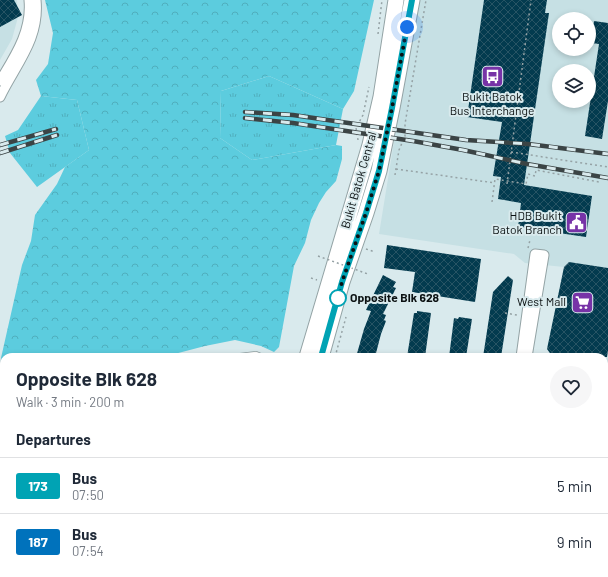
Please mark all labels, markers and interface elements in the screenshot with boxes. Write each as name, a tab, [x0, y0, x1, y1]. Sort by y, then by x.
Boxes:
map controls	[552, 12, 596, 108]
button: locate	[552, 12, 596, 56]
your location	[397, 17, 417, 37]
bus stop icon: Bukit Batok Bus Interchange	[479, 63, 505, 89]
button: layers	[552, 64, 596, 108]
place label: Bukit Batok Bus Interchange	[450, 89, 534, 117]
street label: Bukit Batok Central	[338, 130, 379, 230]
place label: HDB Bukit Batok Branch	[492, 208, 562, 236]
public building icon: HDB Bukit Batok Branch	[564, 210, 590, 236]
marker: Opposite Blk 628	[329, 289, 347, 307]
supermarket icon: West Mall	[569, 289, 595, 315]
place label: Opposite Blk 628	[350, 290, 440, 304]
place label: West Mall	[517, 294, 566, 308]
button: heart	[550, 366, 592, 408]
text: Opposite Blk 628	[16, 367, 157, 390]
text: Walk · 3 min · 200 m	[16, 394, 124, 410]
text: Departures	[16, 430, 91, 448]
text: Bus	[72, 469, 97, 487]
text: 173	[28, 477, 48, 494]
text: 5 min	[557, 477, 592, 495]
text: 07:50	[72, 487, 104, 503]
text: Bus	[72, 525, 97, 543]
text: 187	[28, 533, 48, 550]
text: 9 min	[557, 533, 592, 551]
text: 07:54	[72, 543, 104, 559]

